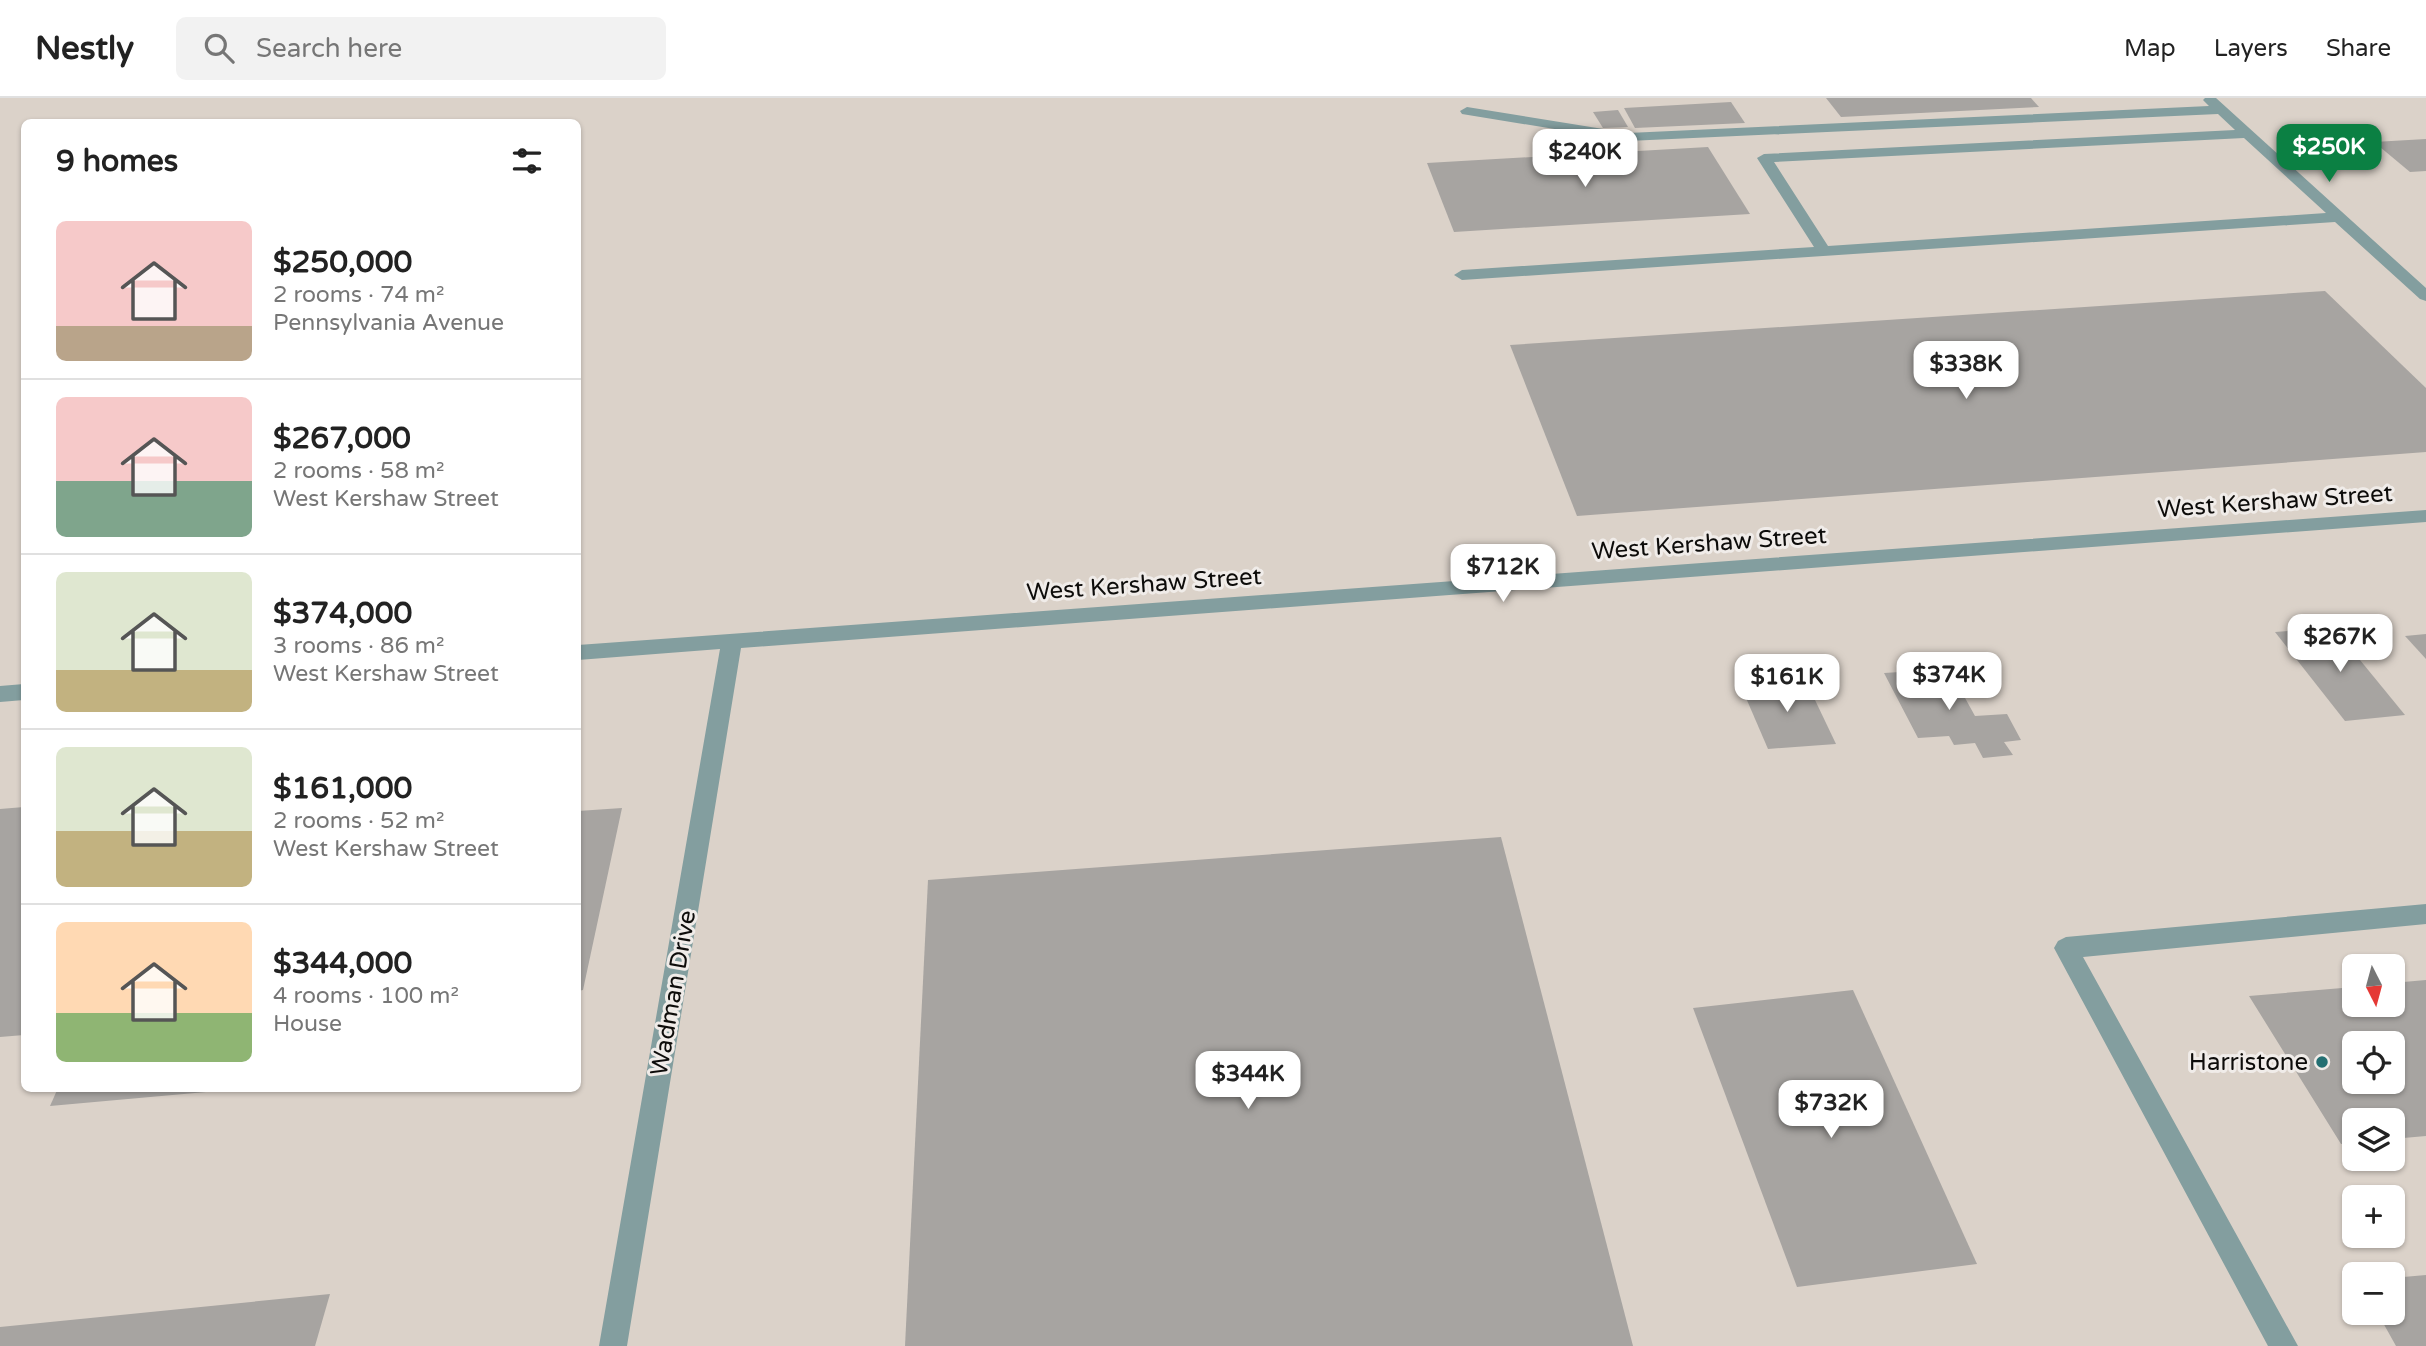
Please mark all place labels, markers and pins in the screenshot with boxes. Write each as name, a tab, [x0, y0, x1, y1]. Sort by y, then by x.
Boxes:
pin: $250K	[2280, 125, 2378, 184]
pin: $240K	[1536, 130, 1634, 189]
pin: $338K	[1917, 342, 2015, 401]
pin: $712K	[1454, 545, 1552, 604]
pin: $267K	[2291, 614, 2389, 674]
pin: $374K	[1900, 652, 1998, 712]
pin: $161K	[1738, 654, 1836, 714]
place label: Harristone	[2189, 1048, 2308, 1077]
pin: $344K	[1199, 1052, 1297, 1111]
marker: Harristone	[2314, 1054, 2330, 1070]
pin: $732K	[1782, 1080, 1880, 1140]

